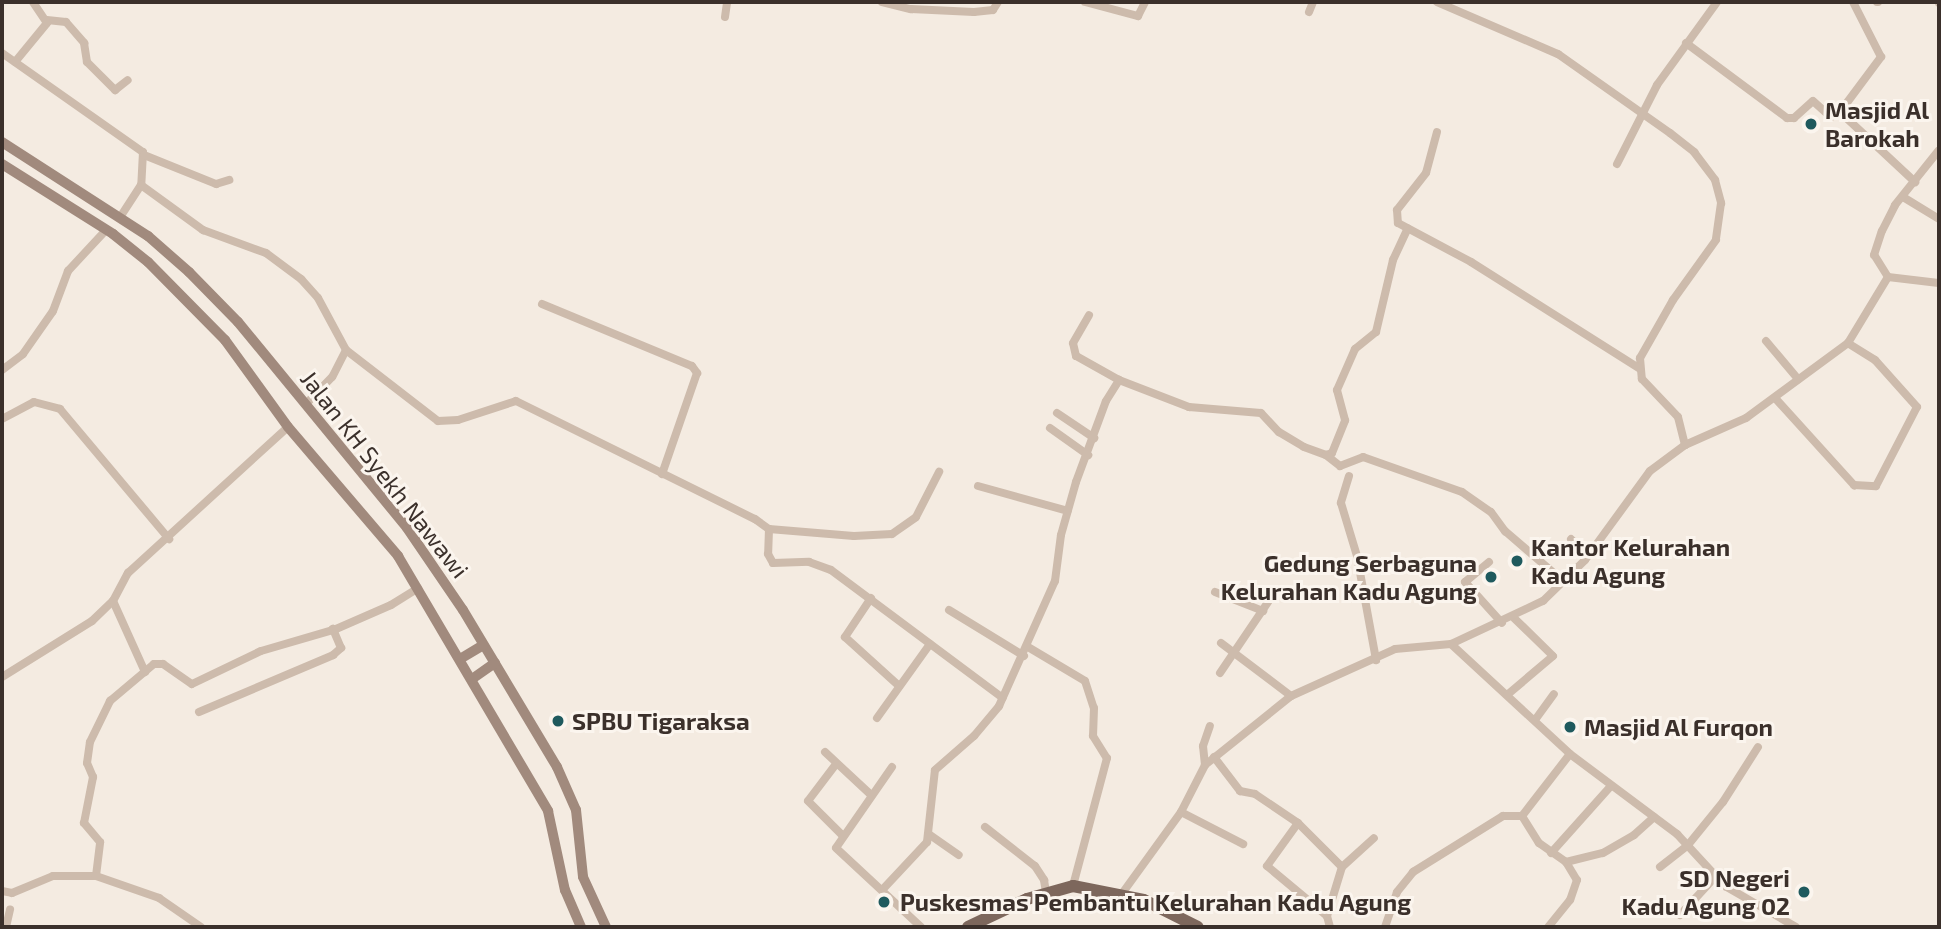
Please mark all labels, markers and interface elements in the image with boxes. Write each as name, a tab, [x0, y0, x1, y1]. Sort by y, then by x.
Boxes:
place label: Masjid Al Barokah	[1825, 96, 1930, 152]
marker: Masjid Al Barokah	[1803, 116, 1819, 132]
street label: Jalan KH Syekh Nawawi	[295, 364, 475, 584]
place label: Kantor Kelurahan Kadu Agung	[1531, 533, 1731, 589]
place label: Gedung Serbaguna Kelurahan Kadu Agung	[1220, 549, 1477, 605]
marker: Kantor Kelurahan Kadu Agung	[1509, 553, 1525, 569]
marker: Gedung Serbaguna Kelurahan Kadu Agung	[1483, 569, 1499, 585]
place label: SPBU Tigaraksa	[572, 707, 750, 735]
marker: SPBU Tigaraksa	[550, 713, 566, 729]
place label: Masjid Al Furqon	[1584, 713, 1774, 741]
marker: Masjid Al Furqon	[1562, 719, 1578, 735]
place label: SD Negeri Kadu Agung 02	[1621, 864, 1790, 920]
marker: SD Negeri Kadu Agung 02	[1796, 884, 1812, 900]
place label: Puskesmas Pembantu Kelurahan Kadu Agung	[900, 888, 1412, 916]
marker: Puskesmas Pembantu Kelurahan Kadu Agung	[874, 892, 894, 912]

